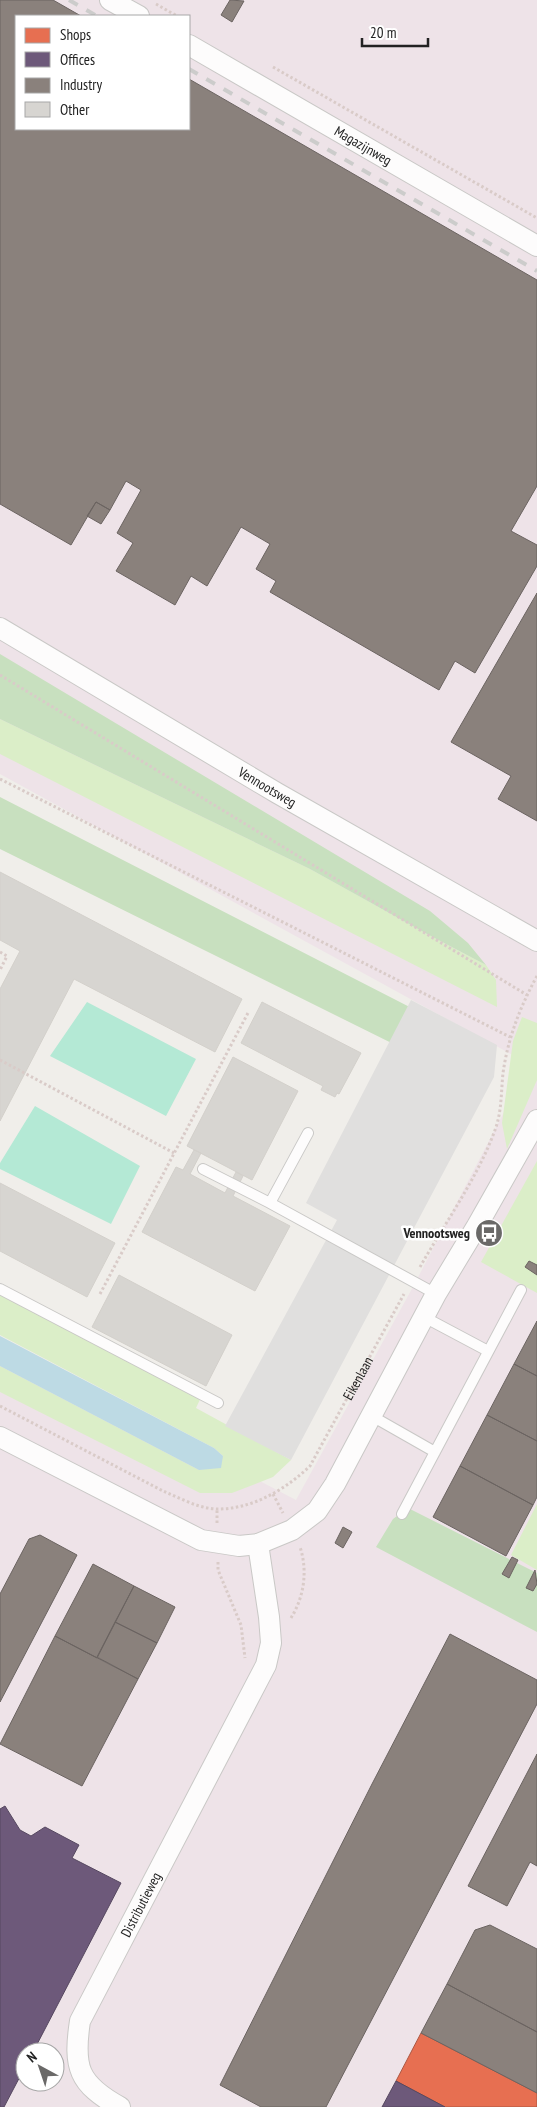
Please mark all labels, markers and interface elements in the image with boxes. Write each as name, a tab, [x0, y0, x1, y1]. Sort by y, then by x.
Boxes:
legend	[15, 15, 190, 130]
scale bar	[362, 15, 428, 47]
text: 20 m	[370, 23, 396, 42]
text: Shops	[60, 25, 91, 44]
text: Offices	[60, 50, 95, 69]
text: Industry	[60, 75, 102, 94]
text: Other	[60, 100, 90, 119]
street label: Magazijnweg	[331, 122, 395, 169]
street label: Vennootsweg	[234, 762, 300, 811]
bus stop icon: Vennootsweg	[474, 1218, 504, 1248]
place label: Vennootsweg	[402, 1224, 470, 1242]
street label: Eikenlaan	[339, 1353, 377, 1403]
street label: Distributieweg	[117, 1869, 165, 1940]
north arrow	[15, 2042, 65, 2092]
text: N	[23, 2048, 40, 2066]

